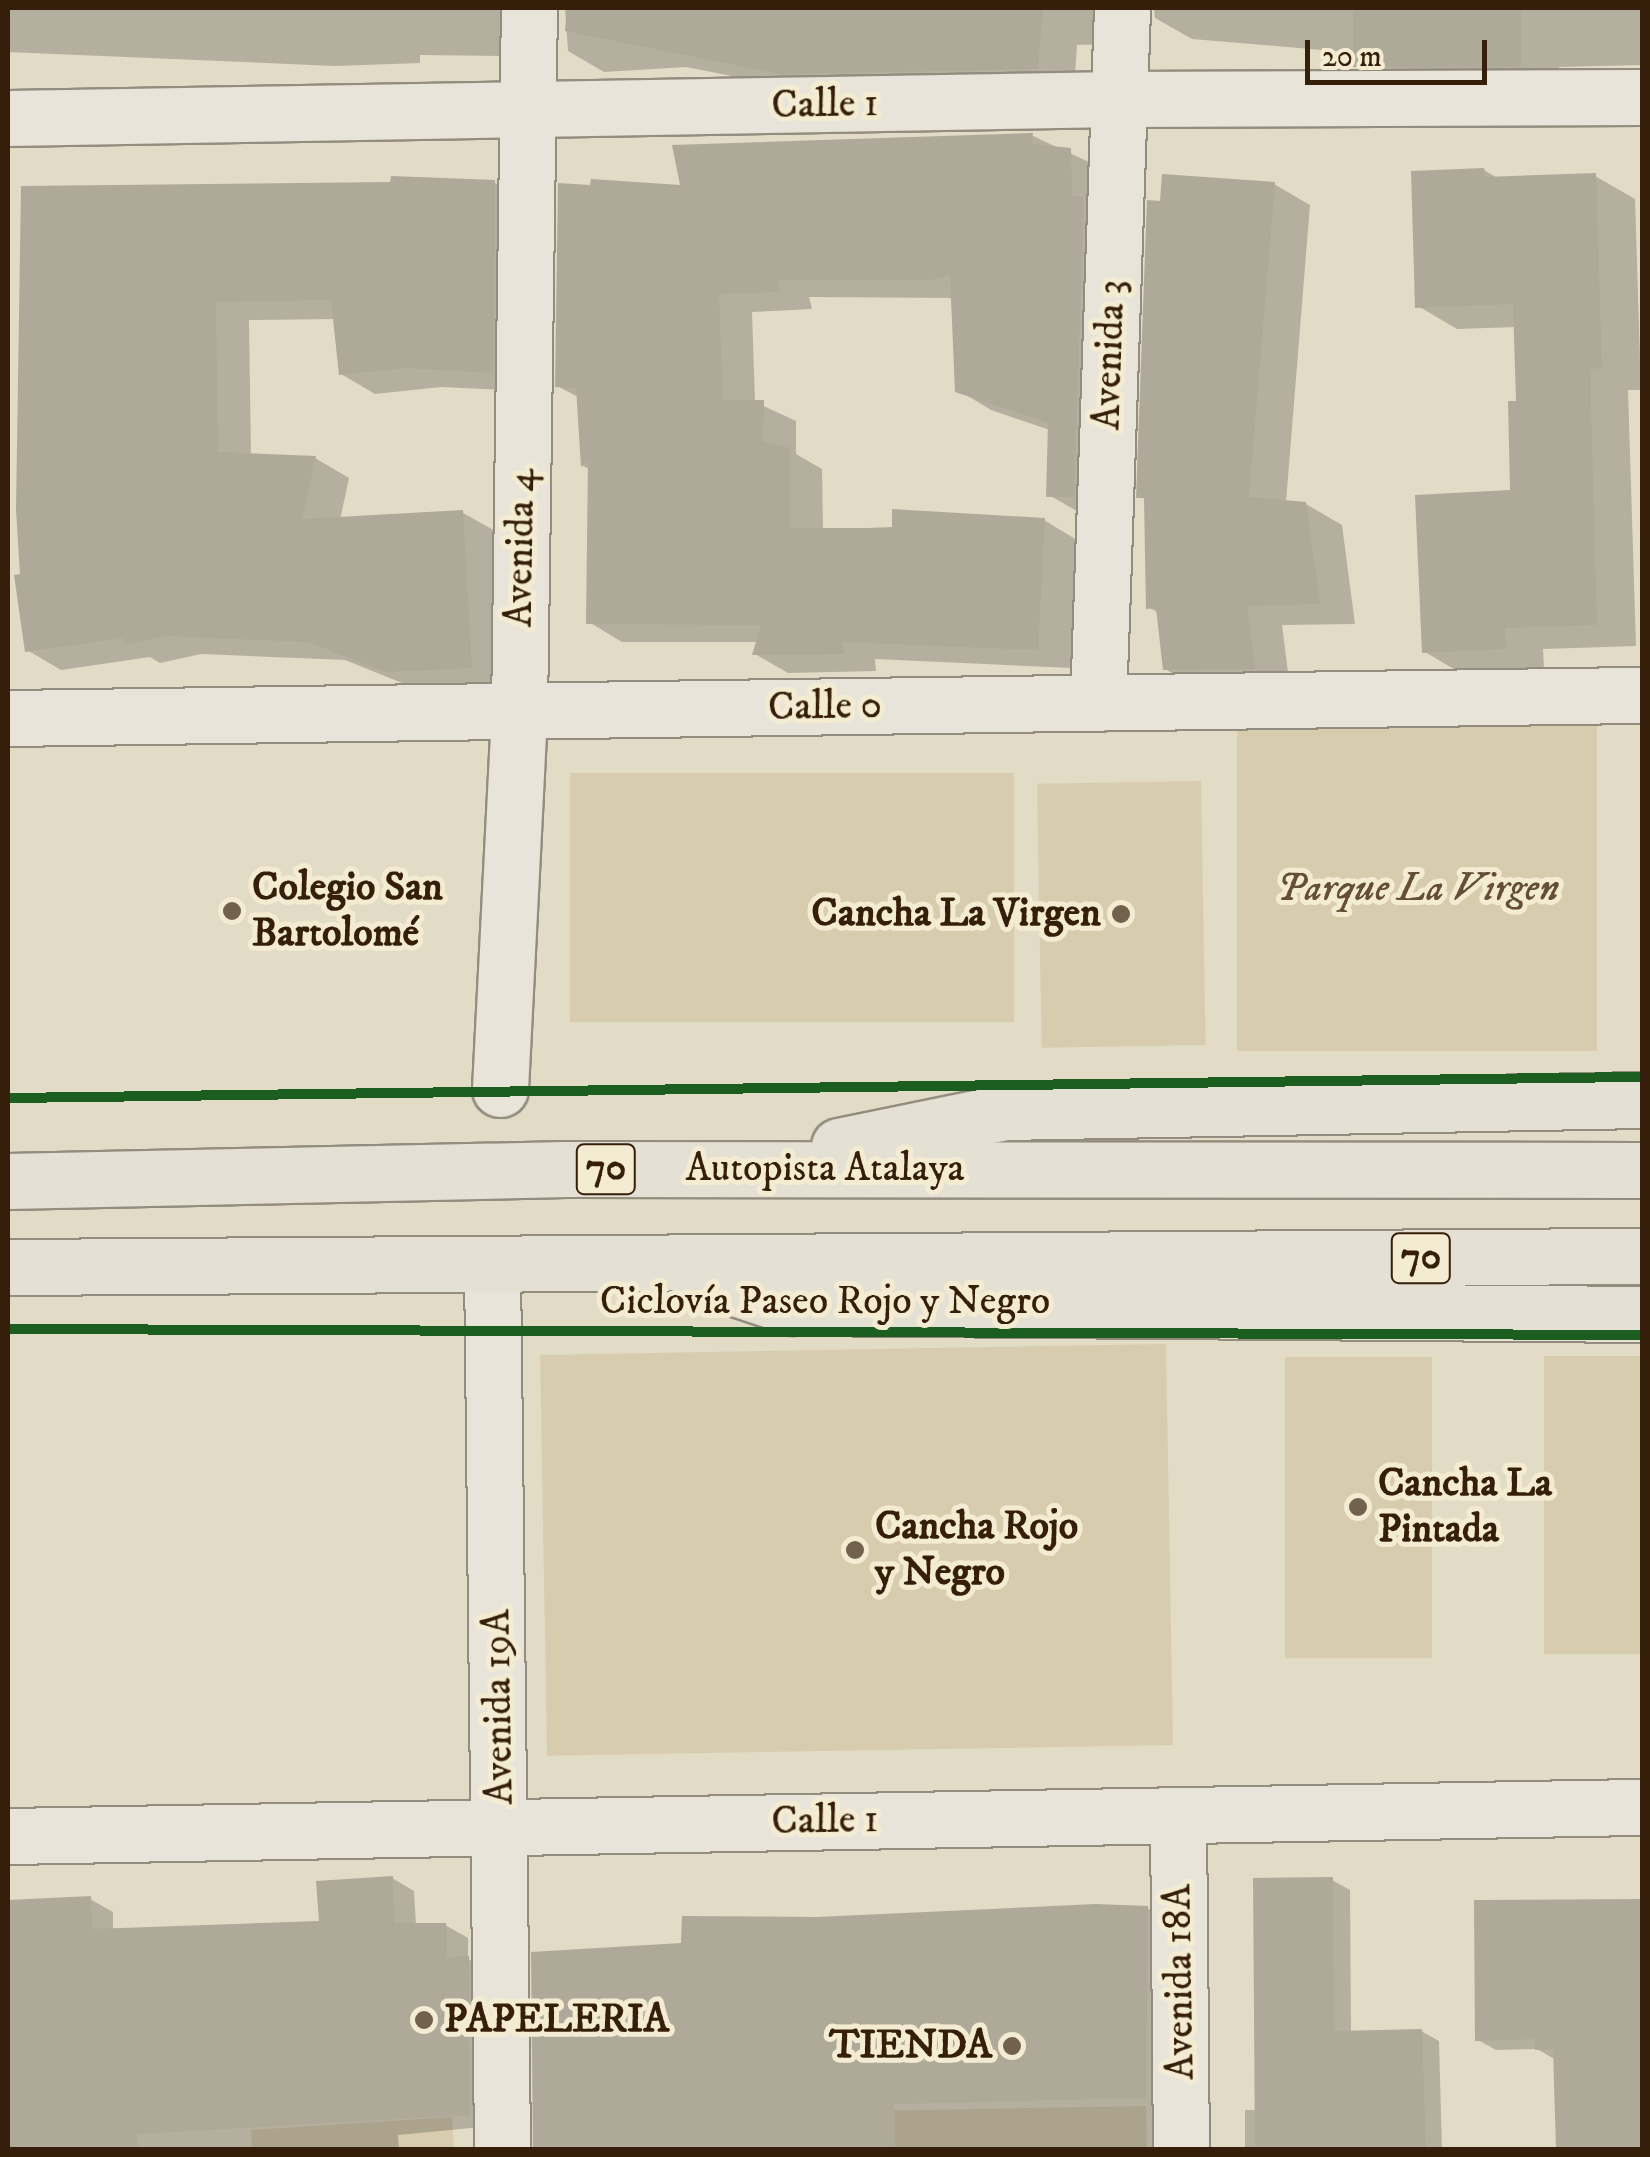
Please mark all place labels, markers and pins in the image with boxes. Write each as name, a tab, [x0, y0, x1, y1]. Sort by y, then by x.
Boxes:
place label: Colegio San Bartolomé	[252, 864, 443, 958]
place label: Cancha La Virgen	[811, 890, 1101, 938]
marker: Colegio San Bartolomé	[221, 900, 243, 922]
marker: Cancha La Virgen	[1110, 903, 1132, 925]
place label: Cancha La Pintada	[1378, 1460, 1552, 1554]
marker: Cancha La Pintada	[1347, 1496, 1369, 1518]
place label: Cancha Rojo y Negro	[875, 1503, 1078, 1597]
marker: Cancha Rojo y Negro	[844, 1539, 866, 1561]
place label: PAPELERIA	[444, 1996, 669, 2044]
marker: PAPELERIA	[413, 2009, 435, 2031]
place label: TIENDA	[829, 2022, 992, 2070]
marker: TIENDA	[1001, 2035, 1023, 2057]

